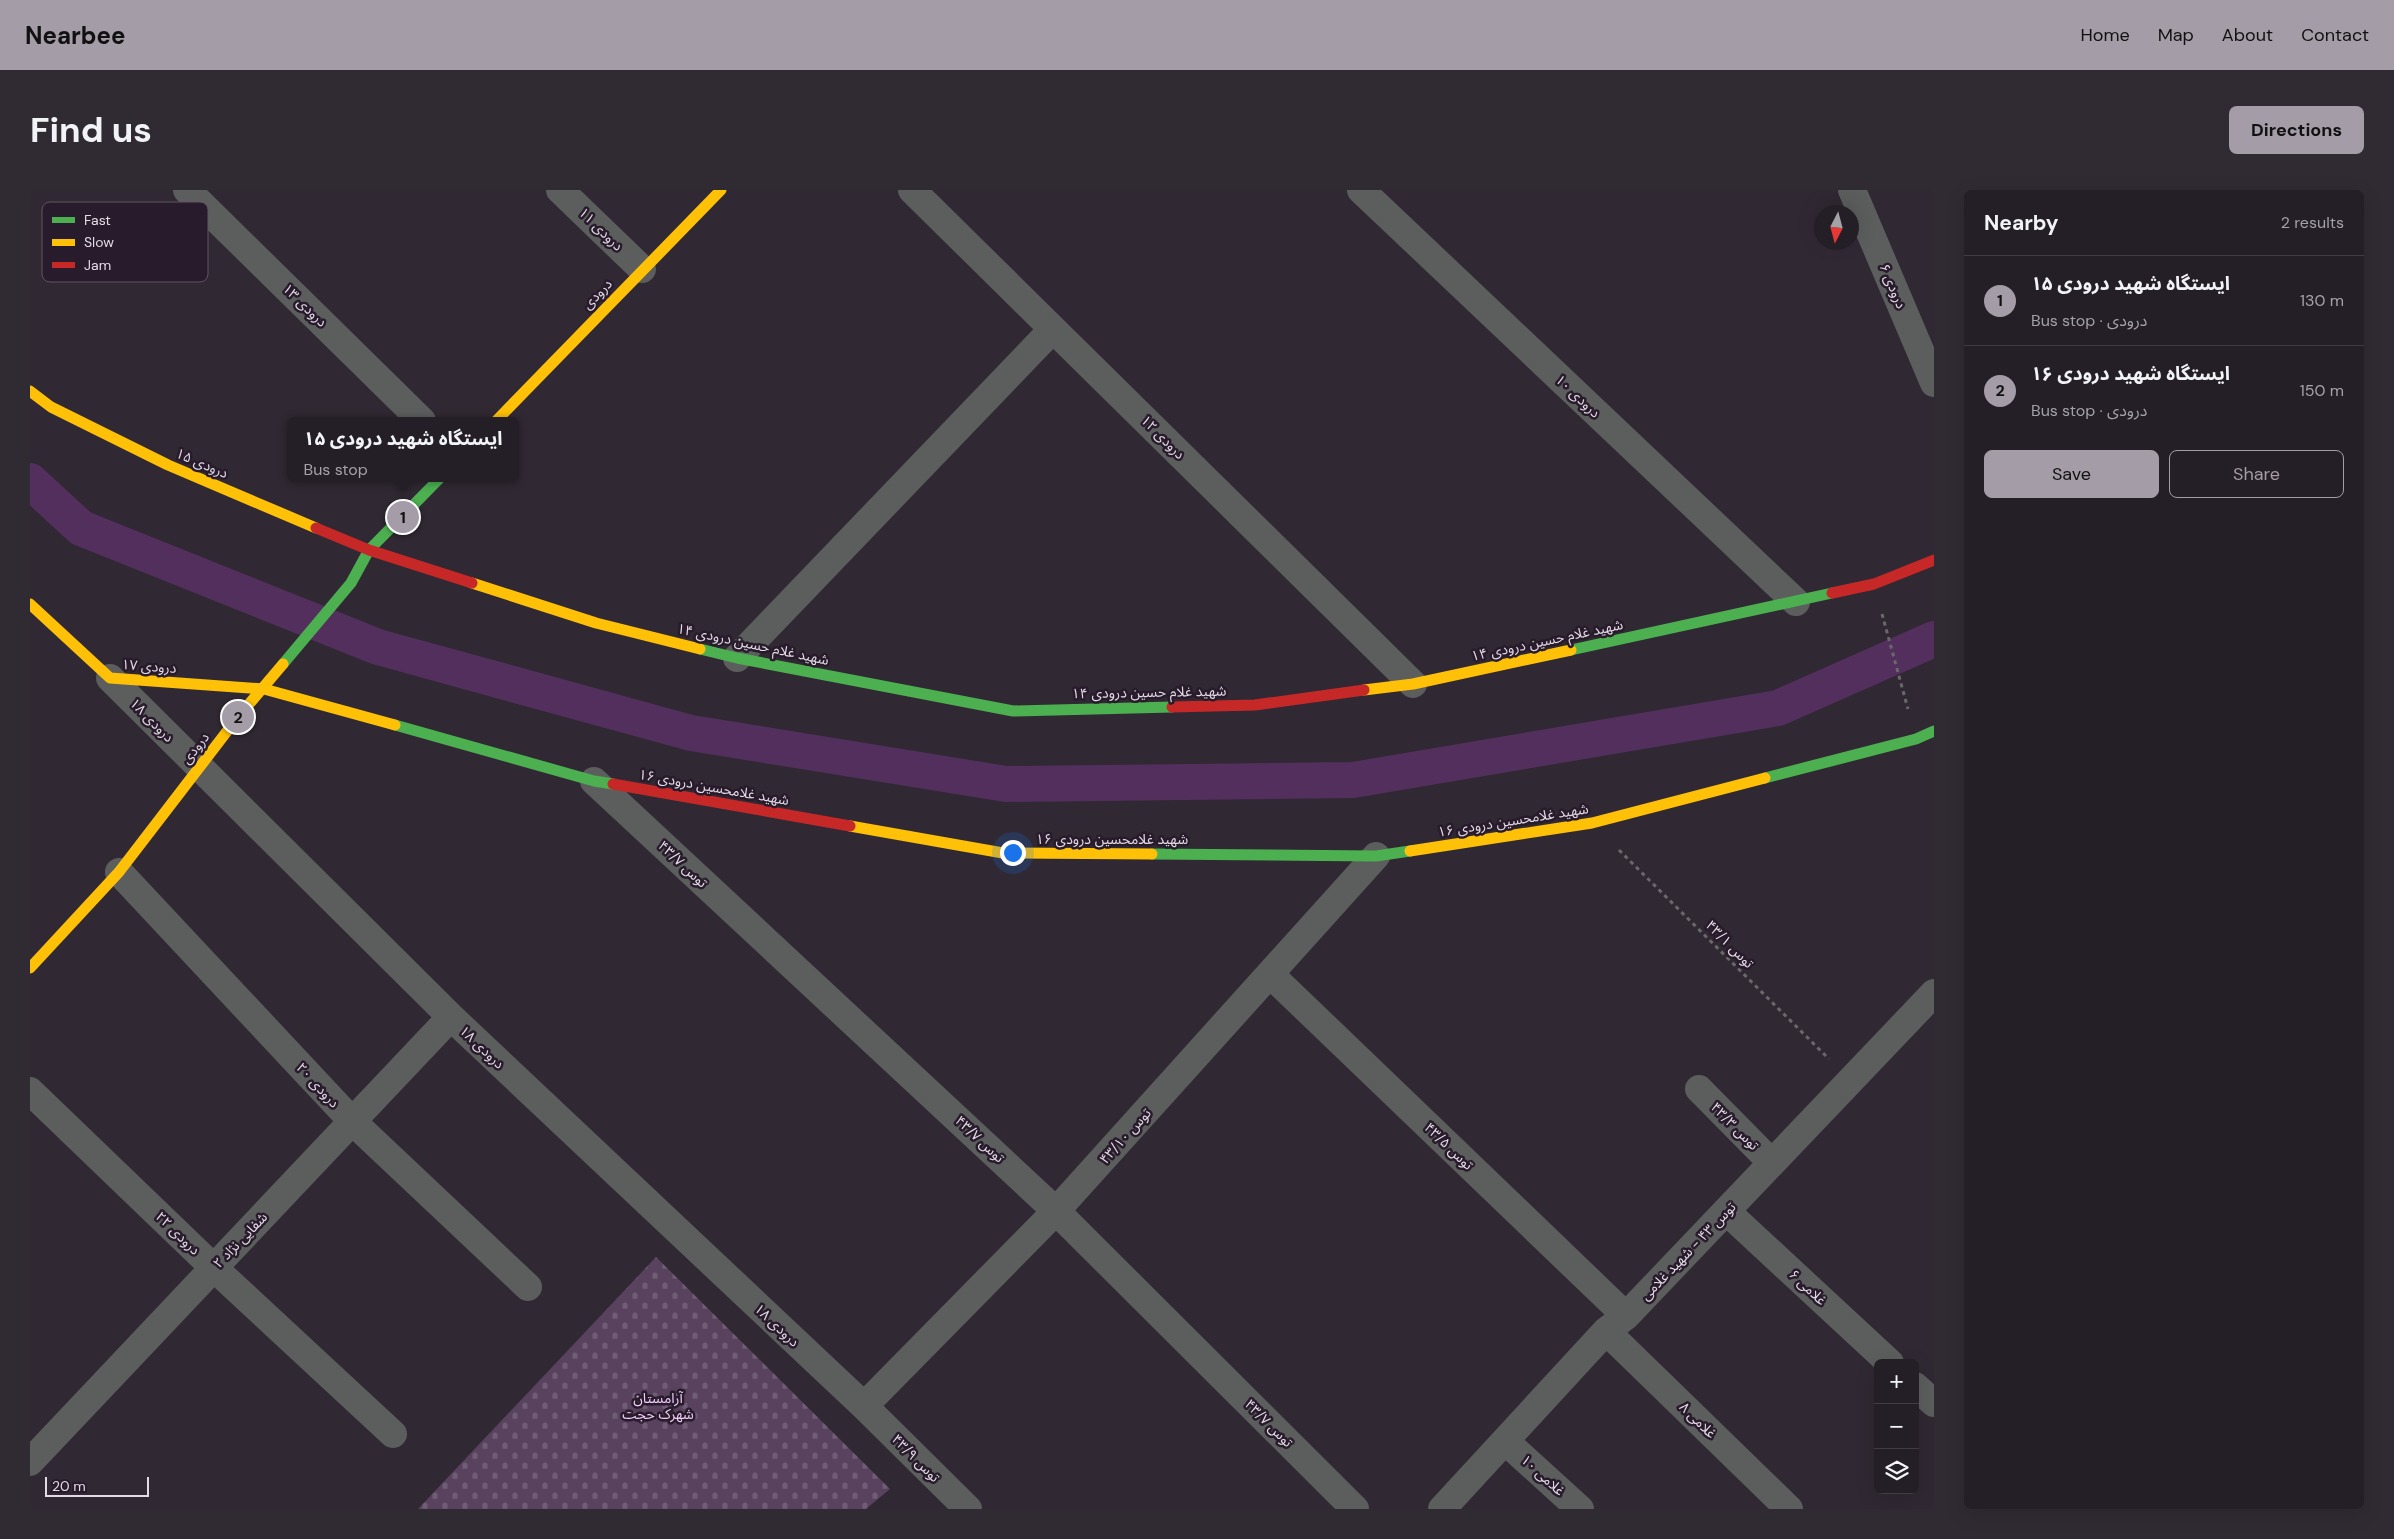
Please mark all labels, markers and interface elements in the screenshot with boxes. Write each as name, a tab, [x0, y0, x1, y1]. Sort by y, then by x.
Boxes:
text: Nearbee	[25, 20, 125, 51]
text: Home	[2080, 23, 2130, 47]
text: Map	[2158, 23, 2194, 47]
text: About	[2222, 23, 2273, 47]
text: Contact	[2301, 23, 2369, 47]
button: Directions	[2229, 106, 2364, 154]
text: Find us	[30, 107, 152, 153]
legend	[42, 202, 208, 282]
street label: درودی ۱۱	[575, 203, 627, 255]
north arrow	[1814, 205, 1859, 250]
text: Nearby	[1984, 209, 2058, 237]
text: Fast	[84, 211, 111, 229]
text: 2 results	[2281, 212, 2344, 233]
text: Slow	[84, 233, 114, 251]
text: Jam	[84, 256, 111, 274]
street label: درودی ۶	[1876, 261, 1911, 312]
text: ایستگاه شهید درودی ۱۵	[2031, 271, 2230, 296]
street label: درودی	[578, 275, 616, 313]
street label: درودی ۱۳	[279, 279, 331, 331]
text: 1	[1997, 290, 2003, 311]
text: 130 m	[2300, 290, 2344, 311]
text: Bus stop · درودی	[2031, 310, 2147, 331]
text: ایستگاه شهید درودی ۱۶	[2031, 361, 2230, 386]
street label: درودی ۱۰	[1552, 371, 1605, 422]
text: 2	[1995, 380, 2005, 401]
text: 150 m	[2300, 380, 2344, 401]
text: Bus stop · درودی	[2031, 400, 2147, 421]
street label: درودی ۱۲	[1137, 411, 1189, 463]
popup	[287, 417, 519, 482]
text: ایستگاه شهید درودی ۱۵	[304, 426, 502, 451]
street label: درودی ۱۵	[173, 444, 231, 482]
button: Save	[1984, 450, 2159, 498]
button: Share	[2169, 450, 2344, 498]
text: Bus stop	[304, 459, 368, 480]
pin: 1	[387, 498, 419, 536]
street label: شهید غلام حسین درودی ۱۴	[1469, 615, 1625, 667]
street label: شهید غلام حسین درودی ۱۴	[675, 619, 831, 671]
street label: درودی ۱۷	[121, 655, 177, 677]
street label: شهید غلام حسین درودی ۱۴	[1071, 682, 1227, 704]
street label: درودی ۱۸	[126, 694, 178, 746]
pin: 2	[222, 698, 254, 736]
street label: درودی	[177, 728, 213, 767]
street label: شهید غلامحسین درودی ۱۶	[637, 765, 791, 809]
street label: شهید غلامحسین درودی ۱۶	[1436, 799, 1590, 841]
street label: شهید غلامحسین درودی ۱۶	[1036, 830, 1188, 848]
street label: توس ۴۳/۷	[655, 837, 711, 891]
your location	[1000, 840, 1026, 866]
street label: توس ۴۳/۱	[1702, 916, 1758, 972]
street label: درودی ۱۸	[456, 1022, 509, 1073]
street label: درودی ۲۰	[293, 1059, 344, 1112]
street label: توس ۴۳/۳	[1707, 1098, 1763, 1154]
street label: توس ۴۳/۱۰	[1095, 1104, 1155, 1168]
street label: توس ۴۳/۷	[952, 1112, 1008, 1166]
street label: توس ۴۳/۵	[1421, 1118, 1477, 1174]
street label: توس ۴۳ - شهید غلامی	[1636, 1198, 1740, 1304]
street label: درودی ۲۲	[152, 1207, 204, 1259]
street label: شفایی نژاد ۲	[209, 1208, 271, 1272]
street label: غلامی ۶	[1785, 1265, 1831, 1309]
street label: درودی ۱۸	[751, 1300, 804, 1351]
map controls	[1874, 1359, 1919, 1494]
button: +	[1874, 1359, 1919, 1404]
park label: آرامستان شهرک حجت	[622, 1389, 694, 1423]
street label: توس ۴۳/۷	[1241, 1395, 1297, 1451]
street label: غلامی ۸	[1676, 1398, 1720, 1442]
button: −	[1874, 1404, 1919, 1449]
street label: توس ۴۳/۹	[888, 1430, 944, 1486]
button: layers	[1874, 1449, 1919, 1494]
street label: غلامی ۱۰	[1517, 1451, 1569, 1499]
scale bar	[45, 1474, 149, 1497]
text: 20 m	[52, 1477, 86, 1495]

